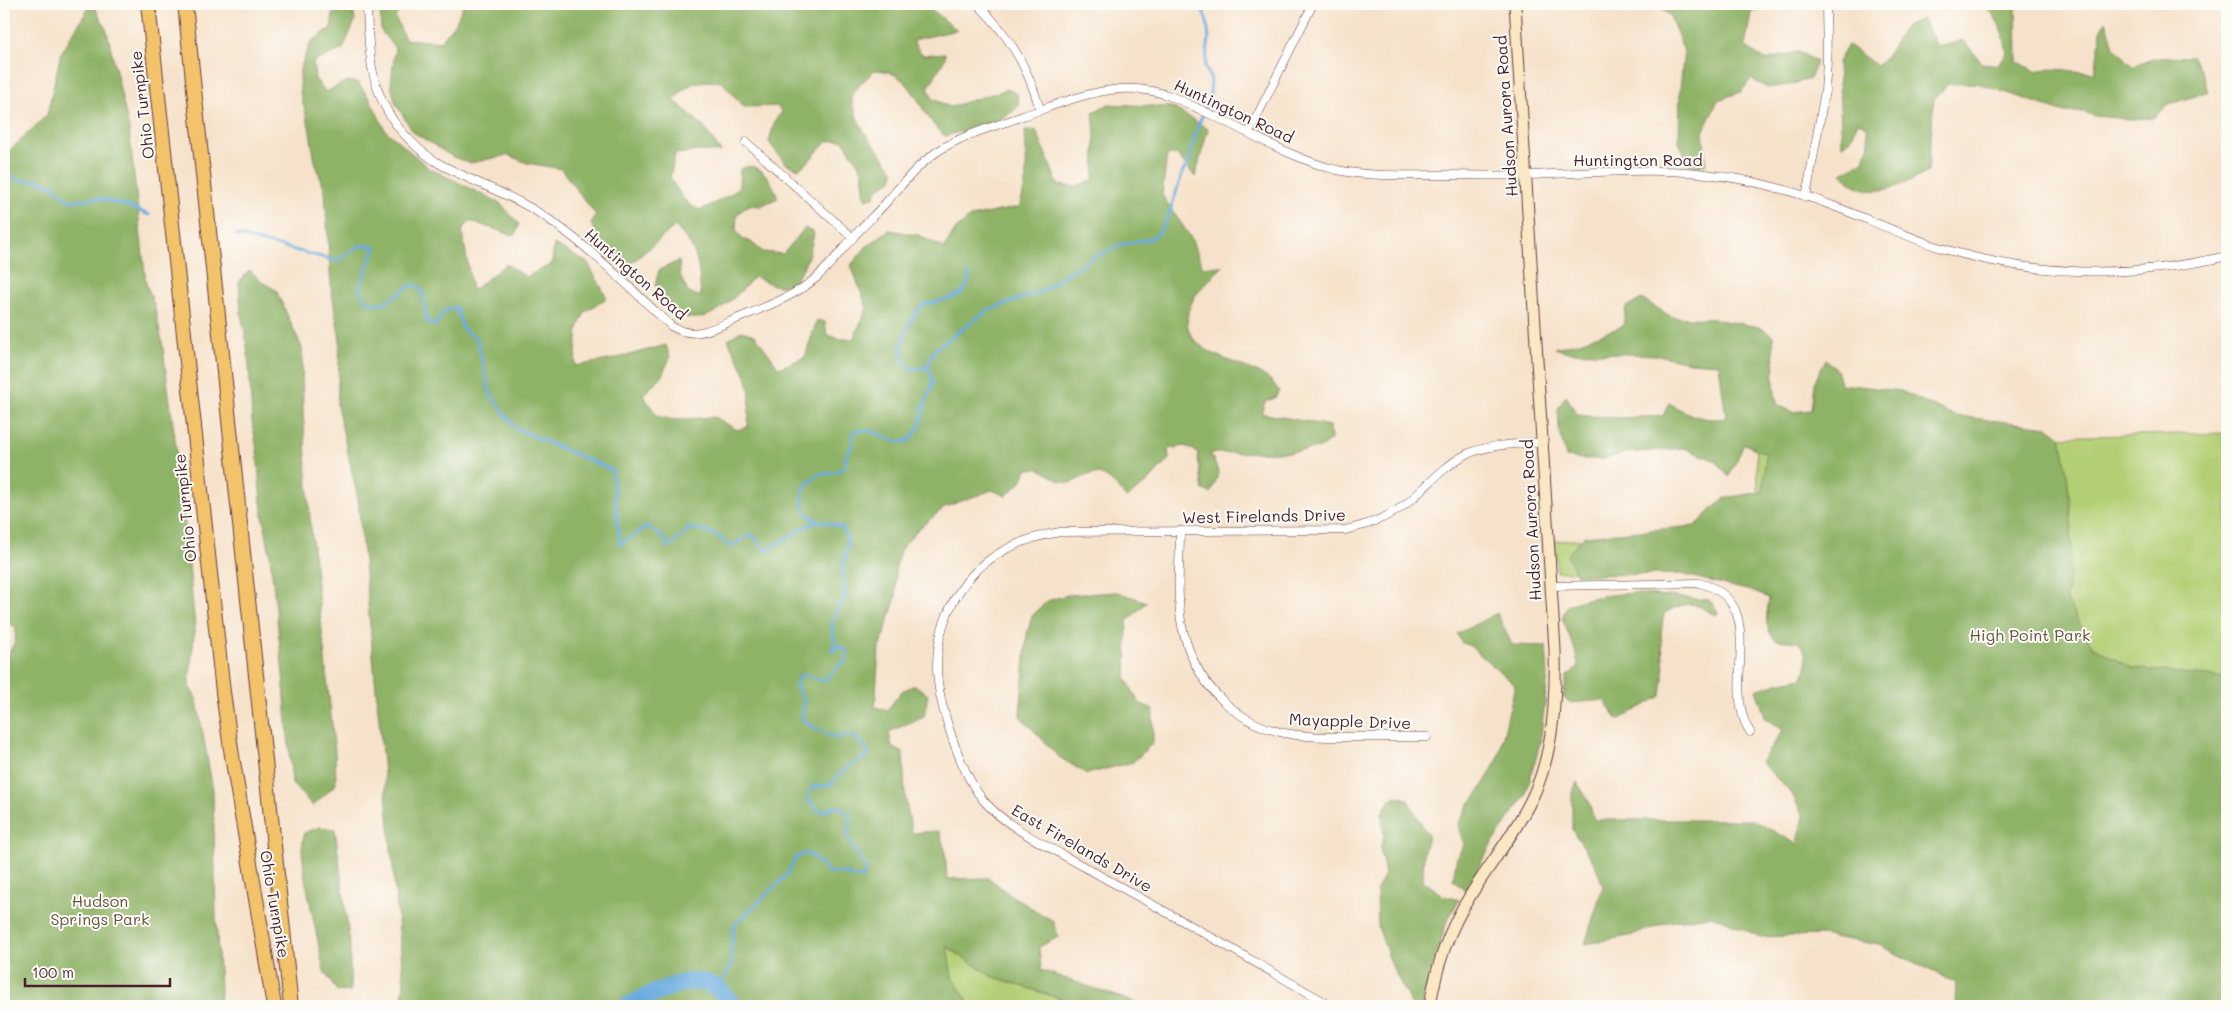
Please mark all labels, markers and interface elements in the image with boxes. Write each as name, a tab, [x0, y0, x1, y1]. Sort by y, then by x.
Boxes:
street label: Hudson Aurora Road	[1489, 35, 1522, 198]
street label: Ohio Turnpike	[124, 50, 159, 160]
street label: Huntington Road	[1171, 74, 1297, 147]
street label: Huntington Road	[1573, 149, 1703, 170]
street label: Huntington Road	[581, 223, 692, 324]
street label: Hudson Aurora Road	[1516, 439, 1545, 601]
street label: Ohio Turnpike	[168, 453, 201, 563]
street label: West Firelands Drive	[1182, 504, 1346, 527]
park label: High Point Park	[1969, 624, 2091, 645]
street label: Mayapple Drive	[1289, 708, 1411, 733]
street label: East Firelands Drive	[1008, 799, 1156, 896]
street label: Ohio Turnpike	[256, 848, 295, 959]
park label: Hudson Springs Park	[50, 890, 150, 929]
scale bar	[25, 955, 170, 987]
text: 100 m	[32, 962, 74, 982]

